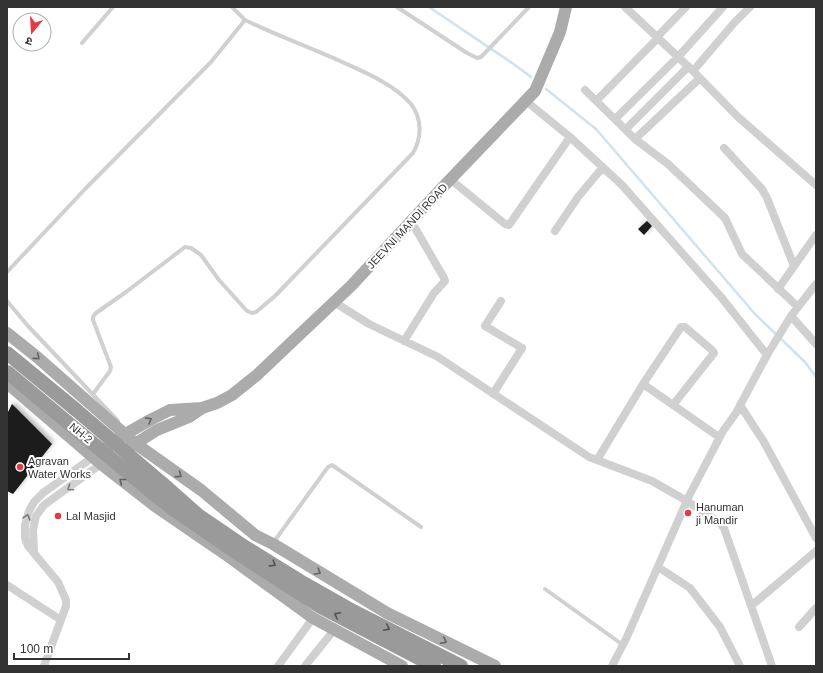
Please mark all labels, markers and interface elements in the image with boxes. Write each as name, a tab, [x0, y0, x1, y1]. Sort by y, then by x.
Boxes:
north arrow	[12, 12, 52, 52]
text: उ	[23, 35, 34, 48]
street label: JEEVNI MANDI ROAD	[364, 181, 450, 271]
one-way arrow	[32, 353, 40, 360]
one-way arrow	[145, 418, 152, 425]
street label: NH-2	[67, 420, 95, 446]
place label: Agravan Water Works	[28, 455, 91, 480]
marker: Agravan Water Works	[15, 462, 25, 472]
one-way arrow	[175, 470, 182, 478]
one-way arrow	[119, 478, 126, 485]
one-way arrow	[67, 483, 74, 491]
place label: Hanuman ji Mandir	[695, 501, 744, 526]
marker: Hanuman ji Mandir	[683, 508, 693, 518]
place label: Lal Masjid	[66, 510, 116, 522]
marker: Lal Masjid	[53, 511, 63, 521]
one-way arrow	[22, 513, 31, 520]
one-way arrow	[269, 560, 276, 567]
one-way arrow	[314, 567, 321, 574]
one-way arrow	[334, 613, 342, 620]
one-way arrow	[383, 623, 390, 631]
scale bar	[14, 635, 129, 661]
one-way arrow	[440, 636, 447, 644]
text: 100 m	[20, 642, 53, 656]

